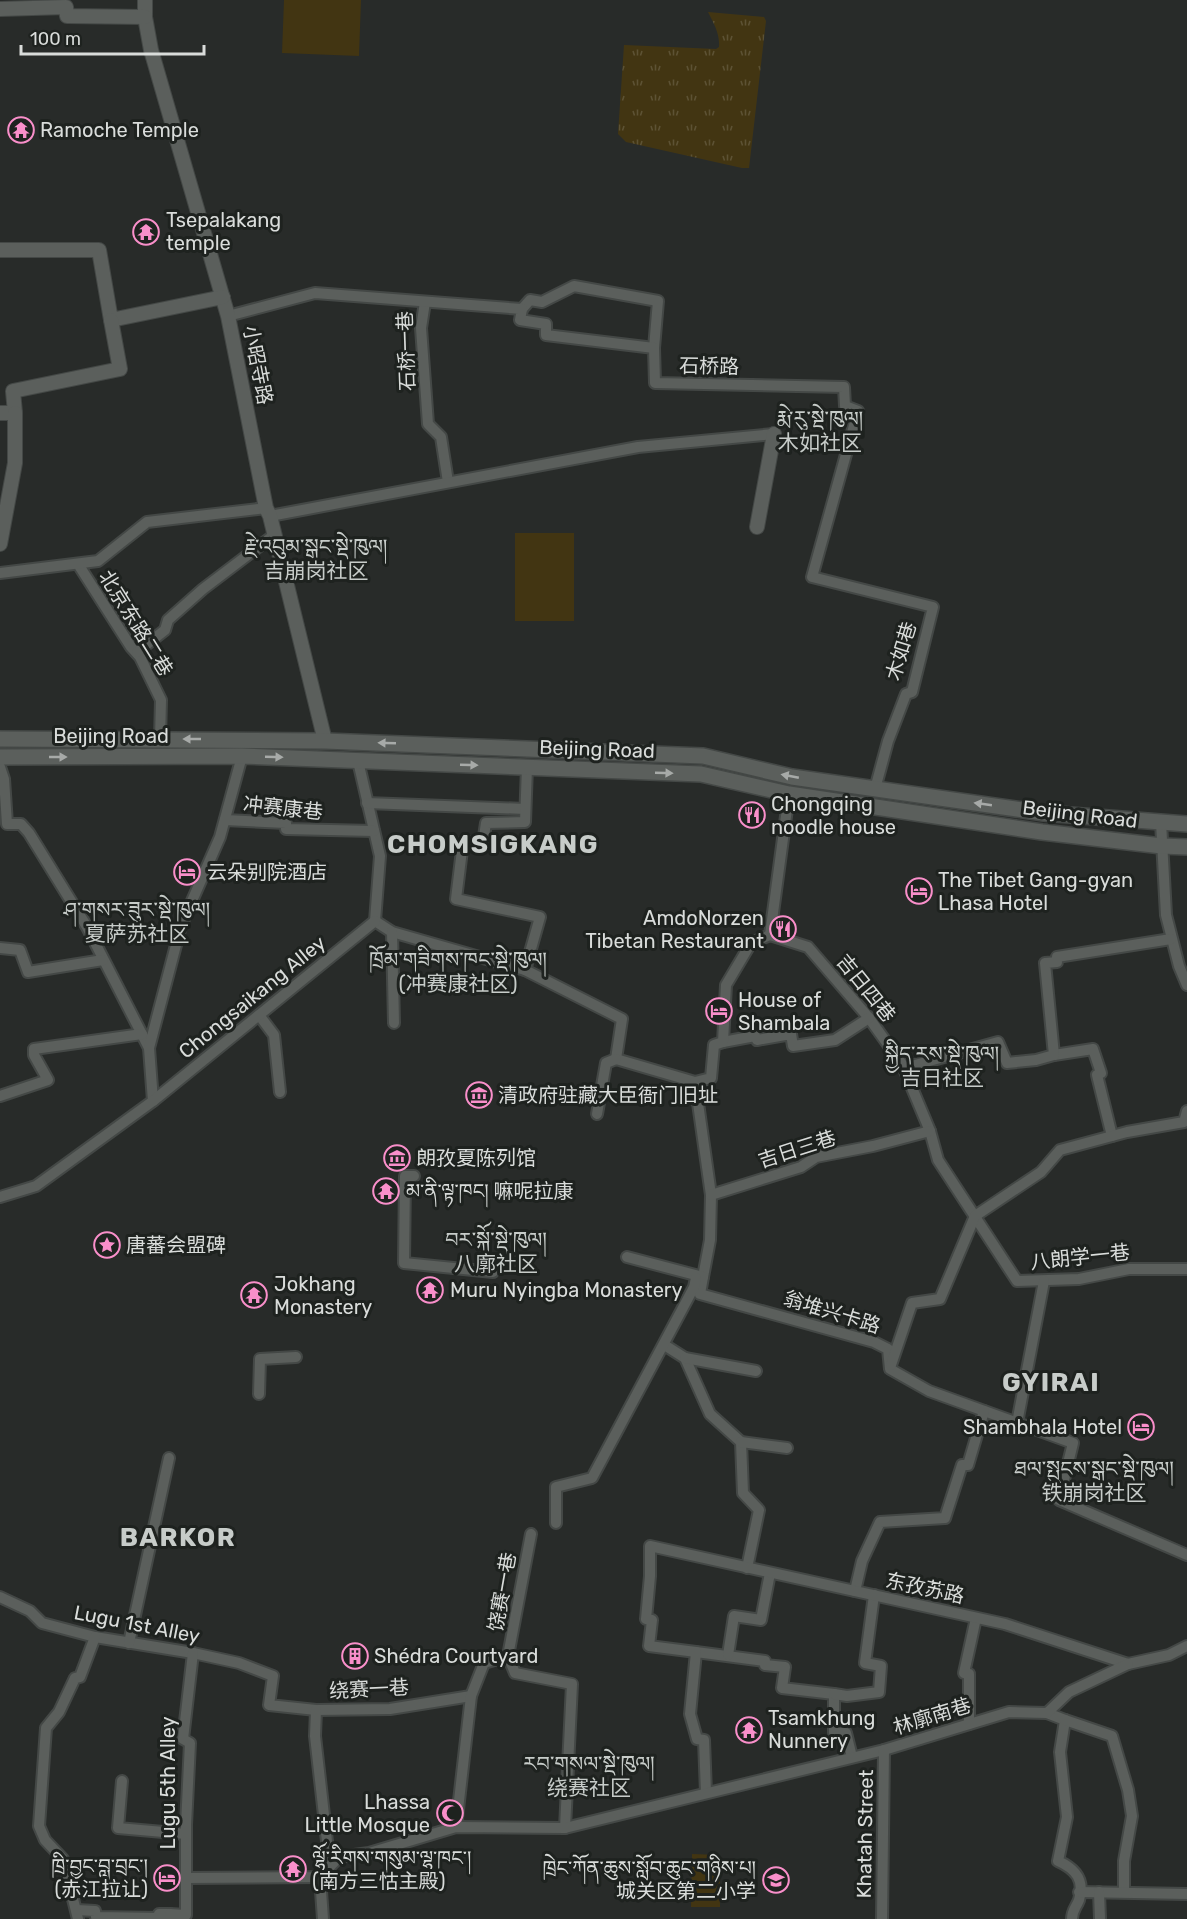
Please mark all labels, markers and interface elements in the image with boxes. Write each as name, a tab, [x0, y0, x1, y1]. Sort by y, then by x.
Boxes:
scale bar	[21, 18, 204, 56]
text: 100 m	[30, 28, 81, 50]
temple icon: Ramoche Temple	[6, 115, 36, 145]
place label: Ramoche Temple	[40, 118, 199, 142]
place label: Tsepalakang temple	[166, 208, 281, 255]
temple icon: Tsepalakang temple	[131, 217, 161, 247]
street label: 石桥一巷	[393, 311, 419, 391]
street label: 小昭寺路	[239, 323, 277, 407]
street label: 石桥路	[679, 353, 739, 379]
district label: རྨེ་རུ་སྡེ་ཁུལ། 木如社区	[777, 403, 863, 455]
district label: རྗེ་འབུམ་སྒང་སྡེ་ཁུལ། 吉崩岗社区	[245, 531, 387, 583]
street label: 北京东路二巷	[94, 566, 178, 680]
street label: 木如巷	[881, 619, 921, 683]
street label: Beijing Road	[53, 724, 169, 748]
one-way arrow	[183, 734, 202, 744]
street label: Beijing Road	[539, 735, 655, 763]
one-way arrow	[378, 739, 397, 748]
one-way arrow	[49, 752, 68, 762]
one-way arrow	[265, 753, 284, 762]
one-way arrow	[460, 760, 479, 770]
one-way arrow	[655, 768, 674, 778]
one-way arrow	[780, 771, 799, 780]
street label: 冲赛康巷	[242, 792, 324, 824]
place label: Chongqing noodle house	[771, 792, 896, 839]
street label: Beijing Road	[1021, 795, 1139, 833]
restaurant icon: Chongqing noodle house	[737, 800, 767, 830]
one-way arrow	[973, 800, 992, 809]
district label: CHOMSIGKANG	[387, 829, 599, 860]
hotel icon: 云朵别院酒店	[172, 857, 202, 887]
place label: 云朵别院酒店	[207, 860, 327, 884]
place label: The Tibet Gang-gyan Lhasa Hotel	[938, 868, 1133, 915]
hotel icon: The Tibet Gang-gyan Lhasa Hotel	[904, 876, 934, 906]
district label: ཤ་གསར་ཟུར་སྡེ་ཁུལ། 夏萨苏社区	[63, 894, 210, 946]
place label: AmdoNorzen Tibetan Restaurant	[585, 906, 764, 953]
restaurant icon: AmdoNorzen Tibetan Restaurant	[768, 914, 798, 944]
street label: Chongsaikang Alley	[174, 931, 330, 1063]
district label: ཁྲོམ་གཟིགས་ཁང་སྡེ་ཁུལ། (冲赛康社区)	[368, 944, 547, 996]
street label: 吉日四巷	[832, 949, 900, 1027]
place label: House of Shambala	[738, 988, 830, 1035]
hotel icon: House of Shambala	[704, 996, 734, 1026]
district label: སྐྱིད་རས་སྡེ་ཁུལ། 吉日社区	[885, 1038, 999, 1090]
museum icon: 清政府驻藏大臣衙门旧址	[464, 1080, 494, 1110]
place label: 清政府驻藏大臣衙门旧址	[498, 1083, 718, 1107]
street label: 吉日三巷	[755, 1125, 839, 1173]
museum icon: 朗孜夏陈列馆	[382, 1143, 412, 1173]
place label: 朗孜夏陈列馆	[416, 1146, 536, 1170]
temple icon: མ་ནི་ལྟ་ཁང། 嘛呢拉康	[371, 1176, 401, 1206]
place label: མ་ནི་ལྟ་ཁང། 嘛呢拉康	[406, 1176, 574, 1208]
district label: བར་སྐོ་སྡེ་ཁུལ། 八廓社区	[445, 1221, 547, 1276]
place icon: 唐蕃会盟碑	[92, 1230, 122, 1260]
place label: 唐蕃会盟碑	[126, 1233, 226, 1257]
street label: 八朗学一巷	[1029, 1240, 1131, 1274]
place label: Jokhang Monastery	[274, 1272, 372, 1319]
temple icon: Muru Nyingba Monastery	[415, 1275, 445, 1305]
place label: Muru Nyingba Monastery	[450, 1278, 683, 1302]
temple icon: Jokhang Monastery	[239, 1280, 269, 1310]
street label: 翁堆兴卡路	[781, 1286, 883, 1338]
district label: GYIRAI	[1002, 1367, 1100, 1398]
hotel icon: Shambhala Hotel	[1126, 1412, 1156, 1442]
place label: Shambhala Hotel	[963, 1415, 1122, 1439]
district label: ཐལ་སྤུངས་སྒང་སྡེ་ཁུལ། 铁崩岗社区	[1014, 1453, 1174, 1505]
district label: BARKOR	[120, 1522, 236, 1553]
street label: 饶赛一巷	[483, 1551, 521, 1633]
street label: 东孜苏路	[883, 1568, 967, 1608]
street label: Lugu 1st Alley	[72, 1600, 202, 1648]
building icon: Shédra Courtyard	[340, 1641, 370, 1671]
place label: Shédra Courtyard	[374, 1644, 538, 1668]
street label: 绕赛一巷	[328, 1675, 410, 1703]
street label: 林廓南巷	[890, 1693, 974, 1739]
place label: Tsamkhung Nunnery	[768, 1706, 875, 1753]
temple icon: Tsamkhung Nunnery	[734, 1715, 764, 1745]
street label: Lugu 5th Alley	[156, 1716, 180, 1850]
district label: རབ་གསལ་སྡེ་ཁུལ། 绕赛社区	[523, 1748, 655, 1800]
street label: Khatah Street	[852, 1769, 878, 1899]
place label: Lhassa Little Mosque	[305, 1790, 430, 1837]
mosque icon: Lhassa Little Mosque	[435, 1798, 465, 1828]
place label: ལྷོ་རིགས་གསུམ་ལྷ་ཁང་། (南方三怙主殿)	[312, 1841, 471, 1893]
place label: ཁྲི་བྱང་བླ་བྲང་། (赤江拉让)	[51, 1851, 148, 1901]
place label: ཁྲེང་ཀོན་ཆུས་སློབ་ཆུང་གཉིས་པ། 城关区第二小学	[542, 1853, 756, 1903]
temple icon: ལྷོ་རིགས་གསུམ་ལྷ་ཁང་། (南方三怙主殿)	[278, 1854, 308, 1884]
hotel icon: ཁྲི་བྱང་བླ་བྲང་། (赤江拉让)	[152, 1863, 182, 1893]
school or university icon: ཁྲེང་ཀོན་ཆུས་སློབ་ཆུང་གཉིས་པ། 城关区第二小学	[761, 1865, 791, 1895]

